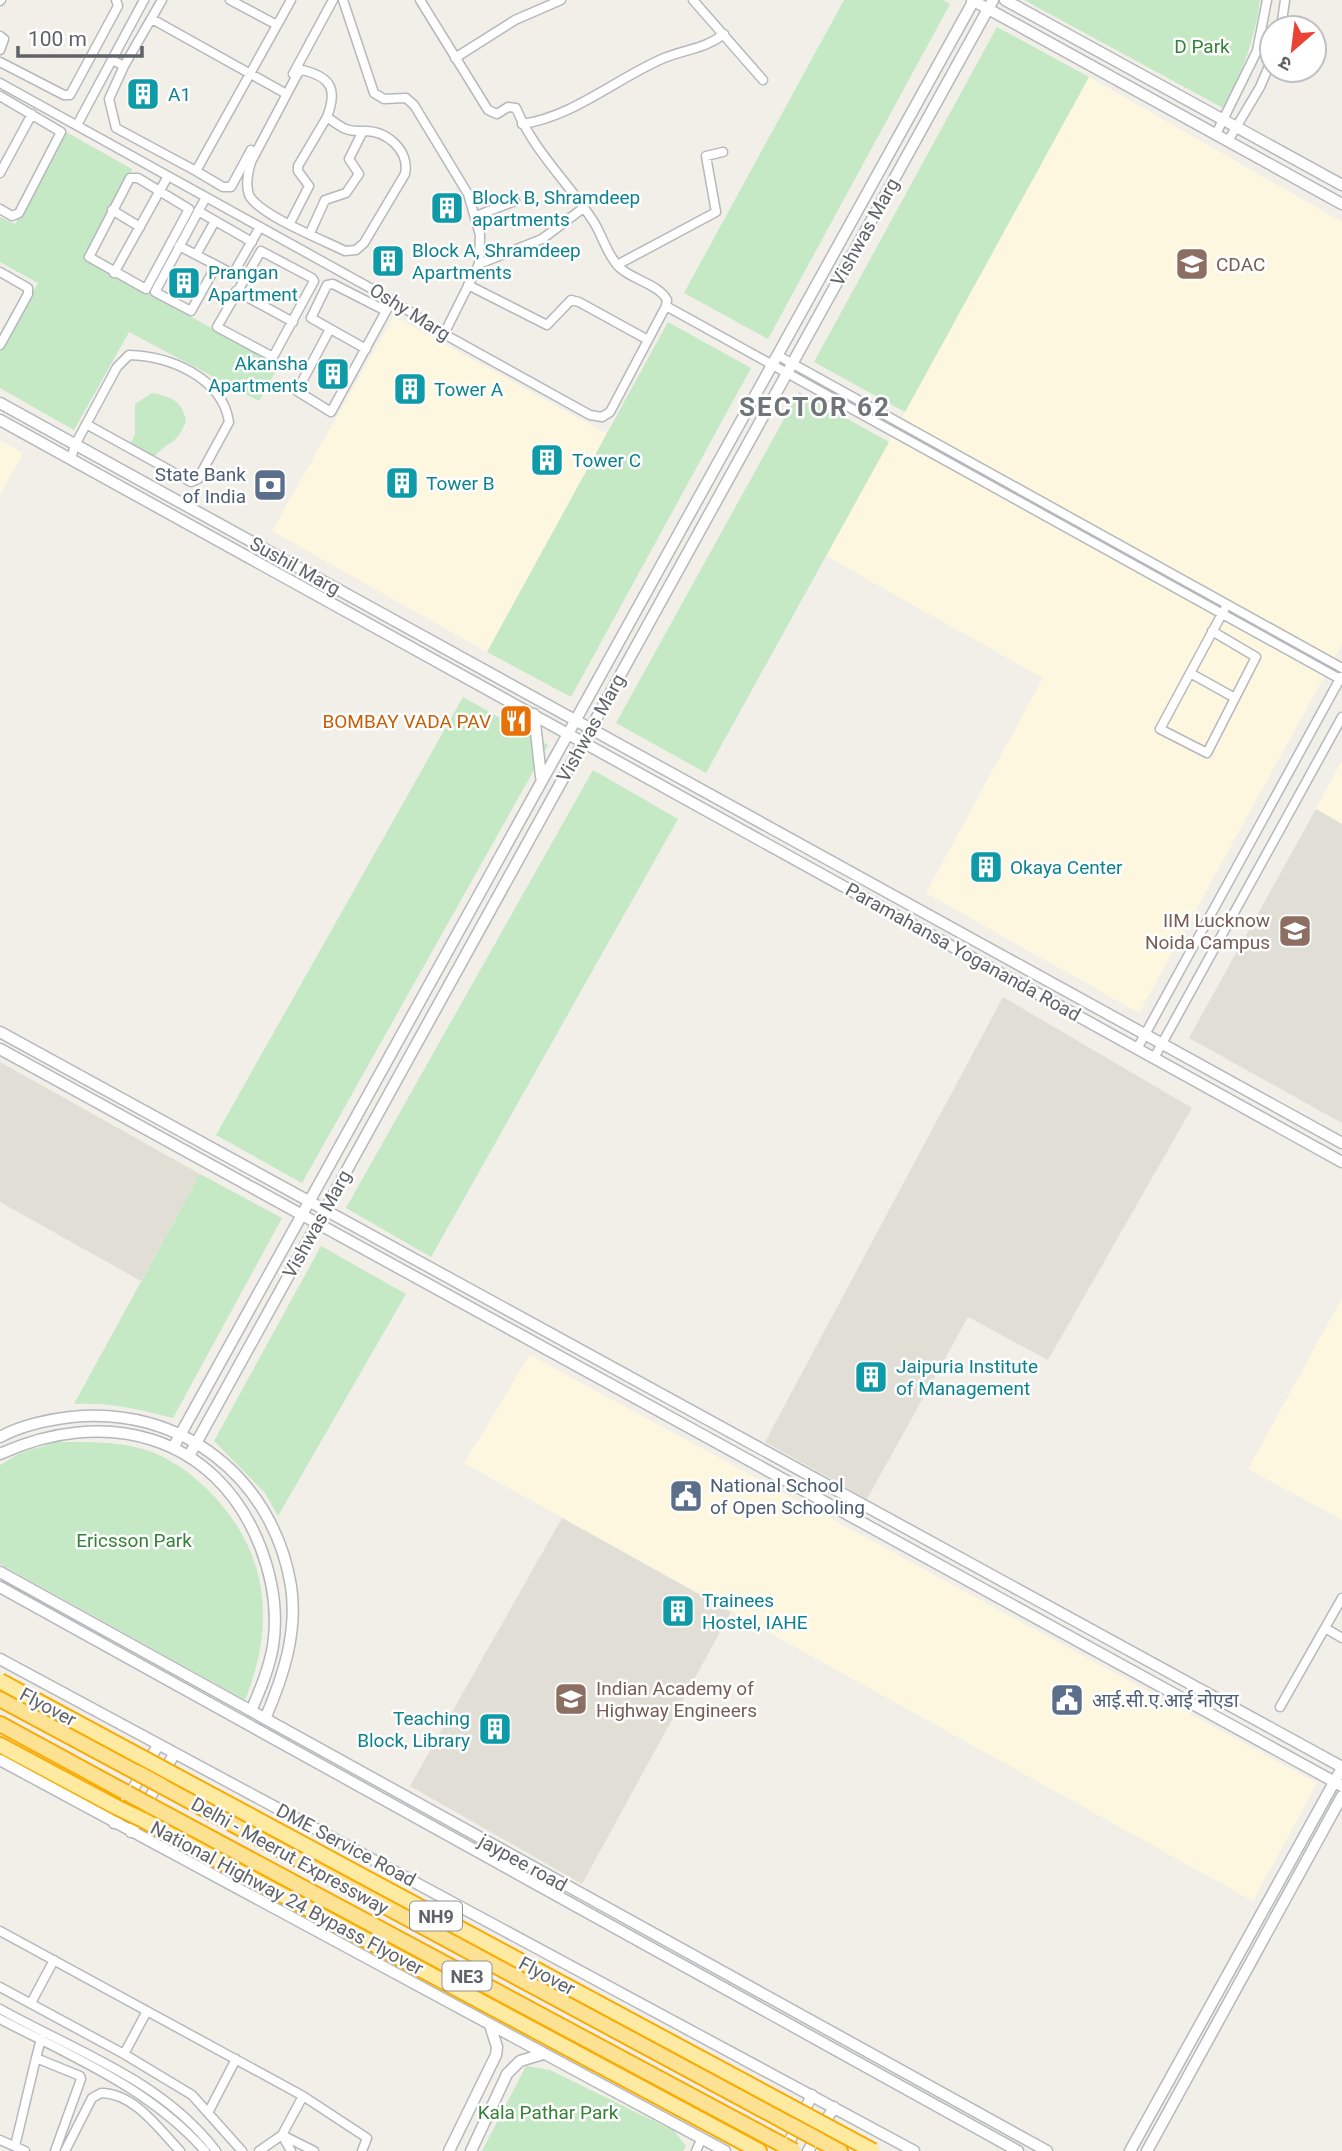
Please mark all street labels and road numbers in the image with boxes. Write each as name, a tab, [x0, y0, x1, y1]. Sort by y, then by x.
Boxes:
street label: Vishwas Marg	[826, 174, 904, 290]
street label: Oshy Marg	[365, 278, 455, 346]
street label: Sushil Marg	[246, 532, 344, 600]
street label: Vishwas Marg	[552, 670, 630, 786]
street label: Paramahansa Yogananda Road	[841, 878, 1085, 1026]
street label: Vishwas Marg	[278, 1166, 356, 1282]
street label: Flyover	[16, 1683, 81, 1732]
street label: Delhi - Meerut Expressway	[187, 1792, 393, 1920]
street label: DME Service Road	[272, 1799, 420, 1891]
street label: National Highway 24 Bypass Flyover	[147, 1816, 428, 1980]
street label: jaypee road	[474, 1829, 571, 1897]
road number: NH9	[410, 1902, 462, 1930]
street label: Flyover	[515, 1952, 580, 2001]
road number: NE3	[442, 1962, 491, 1990]

